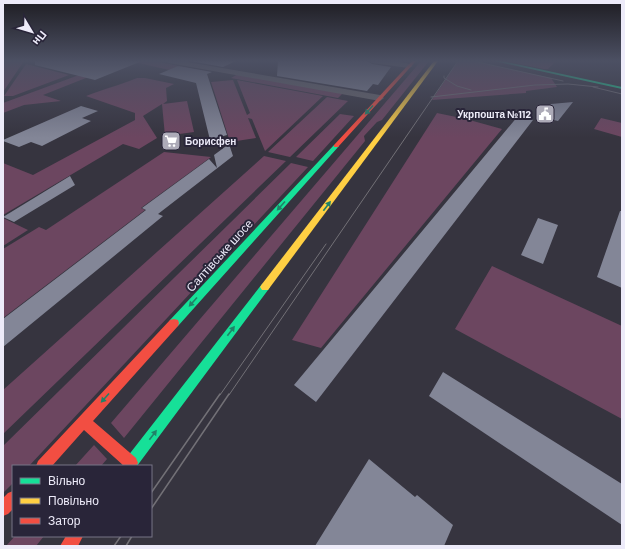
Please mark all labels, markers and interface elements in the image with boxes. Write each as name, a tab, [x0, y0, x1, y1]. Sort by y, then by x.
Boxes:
north arrow	[12, 12, 52, 52]
text: Пн	[31, 29, 50, 48]
public building icon: Укрпошта №112	[534, 103, 556, 125]
one-way arrow	[364, 105, 373, 115]
place label: Укрпошта №112	[457, 108, 531, 120]
supermarket icon: Борисфен	[160, 130, 182, 152]
place label: Борисфен	[185, 135, 236, 147]
one-way arrow	[323, 200, 331, 211]
one-way arrow	[276, 201, 286, 211]
street label: Салтівське шосе	[183, 216, 255, 294]
one-way arrow	[188, 297, 198, 307]
one-way arrow	[227, 326, 236, 337]
one-way arrow	[101, 392, 110, 403]
one-way arrow	[148, 430, 156, 440]
legend	[12, 465, 152, 537]
text: Вільно	[48, 473, 86, 487]
text: Повільно	[48, 493, 99, 507]
text: Затор	[48, 513, 81, 528]

